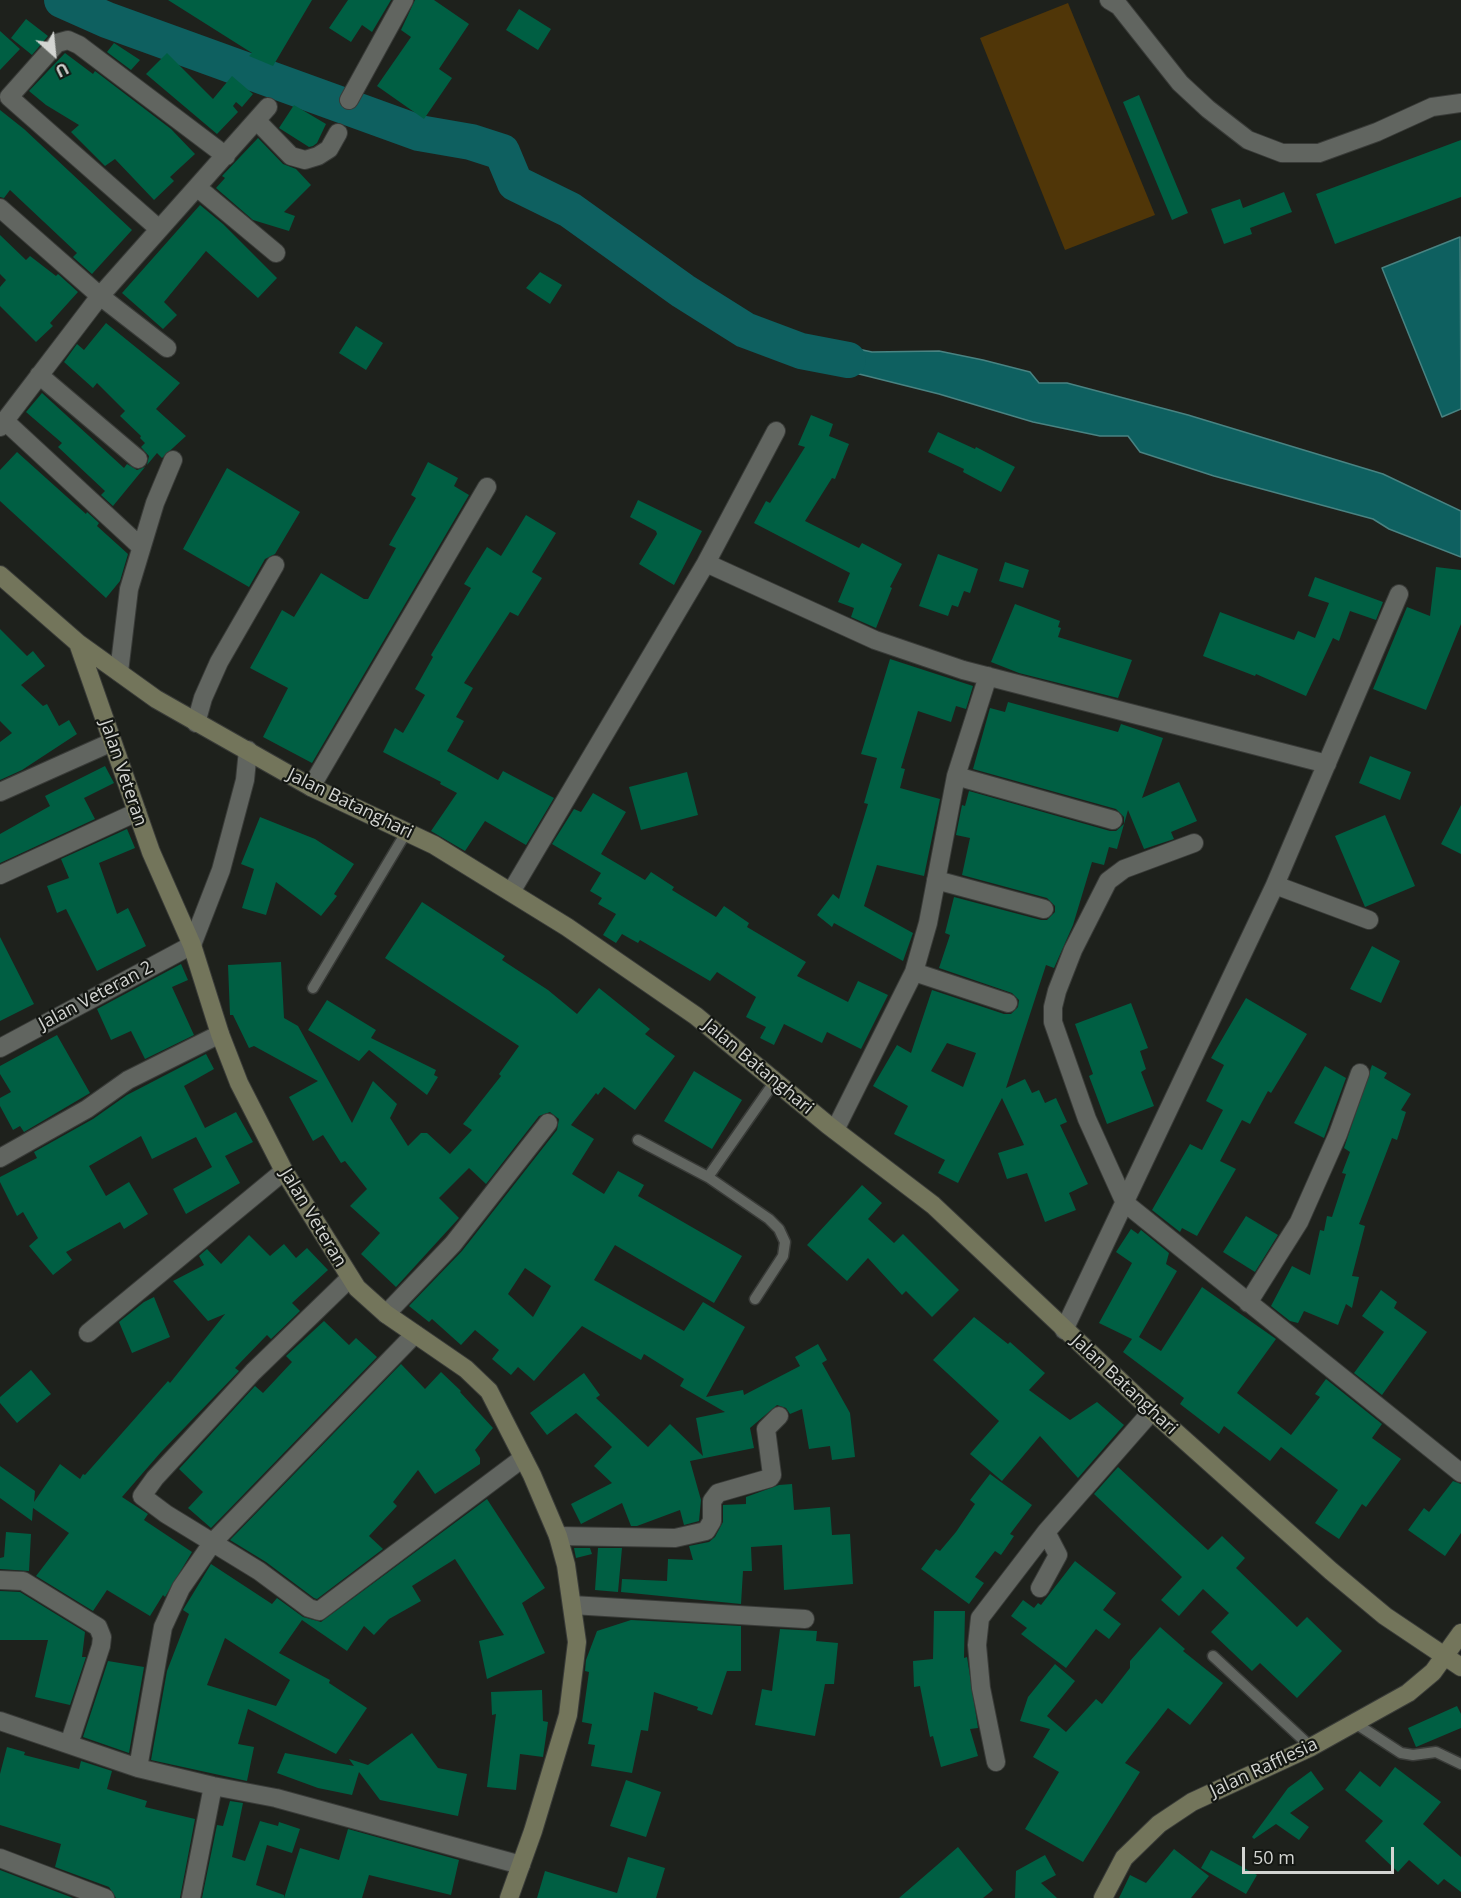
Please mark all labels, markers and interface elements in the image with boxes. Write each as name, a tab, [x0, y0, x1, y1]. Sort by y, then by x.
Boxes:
north arrow	[24, 24, 84, 84]
text: U	[52, 57, 73, 83]
street label: Jalan Veteran	[95, 717, 151, 829]
street label: Jalan Batanghari	[284, 764, 416, 844]
street label: Jalan Veteran 2	[35, 957, 157, 1035]
street label: Jalan Batanghari	[699, 1015, 817, 1119]
street label: Jalan Veteran	[275, 1165, 351, 1271]
street label: Jalan Batanghari	[1067, 1330, 1181, 1440]
street label: Jalan Rafflesia	[1207, 1734, 1321, 1802]
scale bar	[1245, 1835, 1396, 1873]
text: 50 m	[1253, 1845, 1295, 1869]

